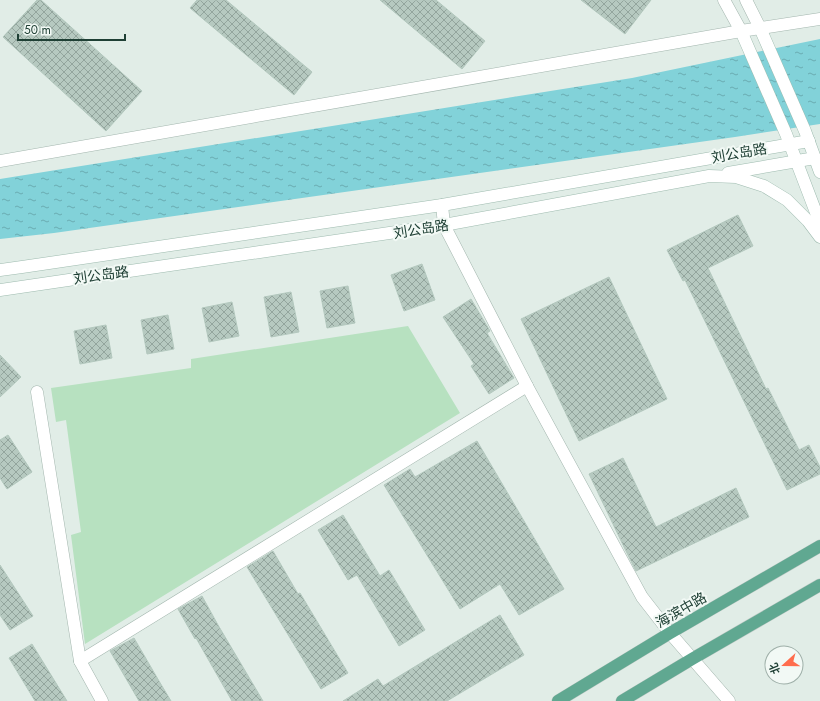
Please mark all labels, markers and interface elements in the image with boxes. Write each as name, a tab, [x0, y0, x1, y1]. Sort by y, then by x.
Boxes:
scale bar	[18, 16, 125, 42]
text: 50 m	[24, 21, 51, 39]
street label: 刘公岛路	[710, 138, 768, 168]
street label: 刘公岛路	[392, 215, 450, 243]
street label: 刘公岛路	[72, 261, 130, 289]
street label: 海滨中路	[652, 587, 710, 633]
north arrow	[764, 645, 804, 685]
text: 北	[765, 661, 784, 677]

